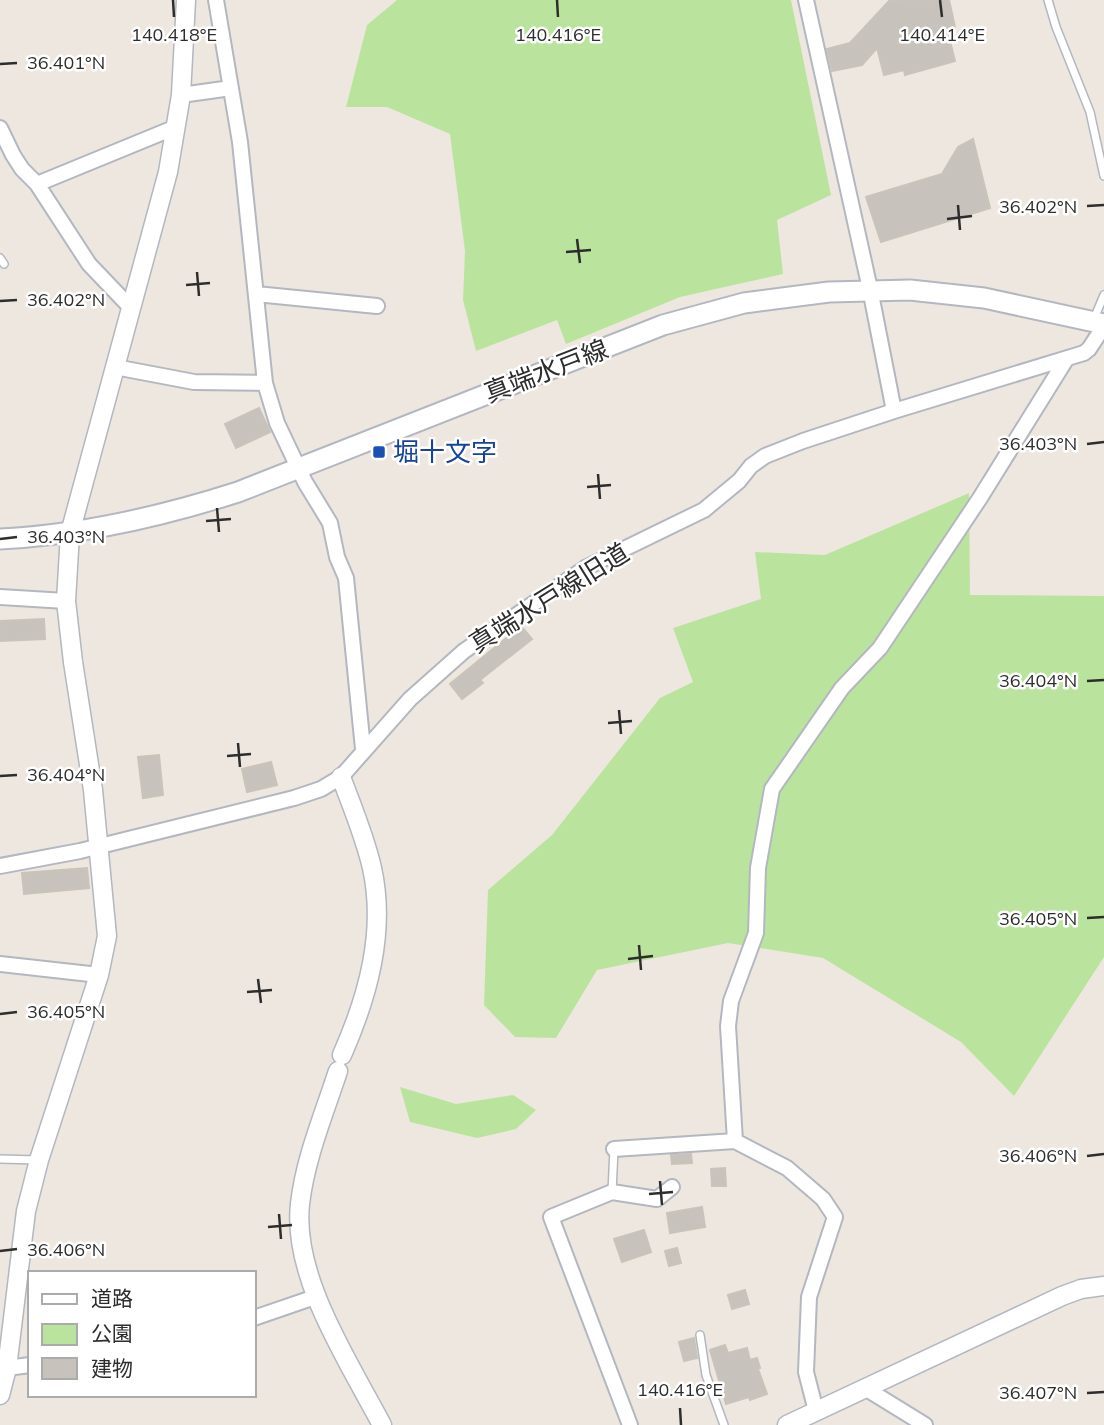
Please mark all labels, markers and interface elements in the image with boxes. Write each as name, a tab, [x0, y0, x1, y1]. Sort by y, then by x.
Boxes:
text: 140.418°E	[131, 23, 217, 46]
text: 140.416°E	[515, 23, 601, 46]
text: 140.414°E	[899, 23, 985, 46]
text: 36.401°N	[27, 51, 105, 74]
text: 36.402°N	[999, 195, 1077, 218]
text: 36.402°N	[27, 288, 105, 311]
street label: 真端水戸線	[479, 332, 612, 409]
text: 36.403°N	[999, 432, 1077, 455]
place label: 堀十文字	[393, 435, 497, 468]
marker: 堀十文字	[371, 444, 387, 460]
text: 36.403°N	[27, 525, 105, 548]
street label: 真端水戸線旧道	[463, 535, 635, 660]
text: 36.404°N	[999, 669, 1077, 692]
text: 36.404°N	[27, 763, 105, 786]
text: 36.405°N	[999, 907, 1077, 930]
text: 36.405°N	[27, 1000, 105, 1023]
text: 36.406°N	[999, 1144, 1077, 1167]
text: 36.406°N	[27, 1238, 105, 1261]
legend	[28, 1271, 256, 1397]
text: 道路	[91, 1285, 133, 1311]
text: 公園	[91, 1320, 133, 1346]
text: 建物	[91, 1355, 133, 1381]
text: 140.416°E	[637, 1378, 723, 1401]
text: 36.407°N	[999, 1381, 1077, 1404]

